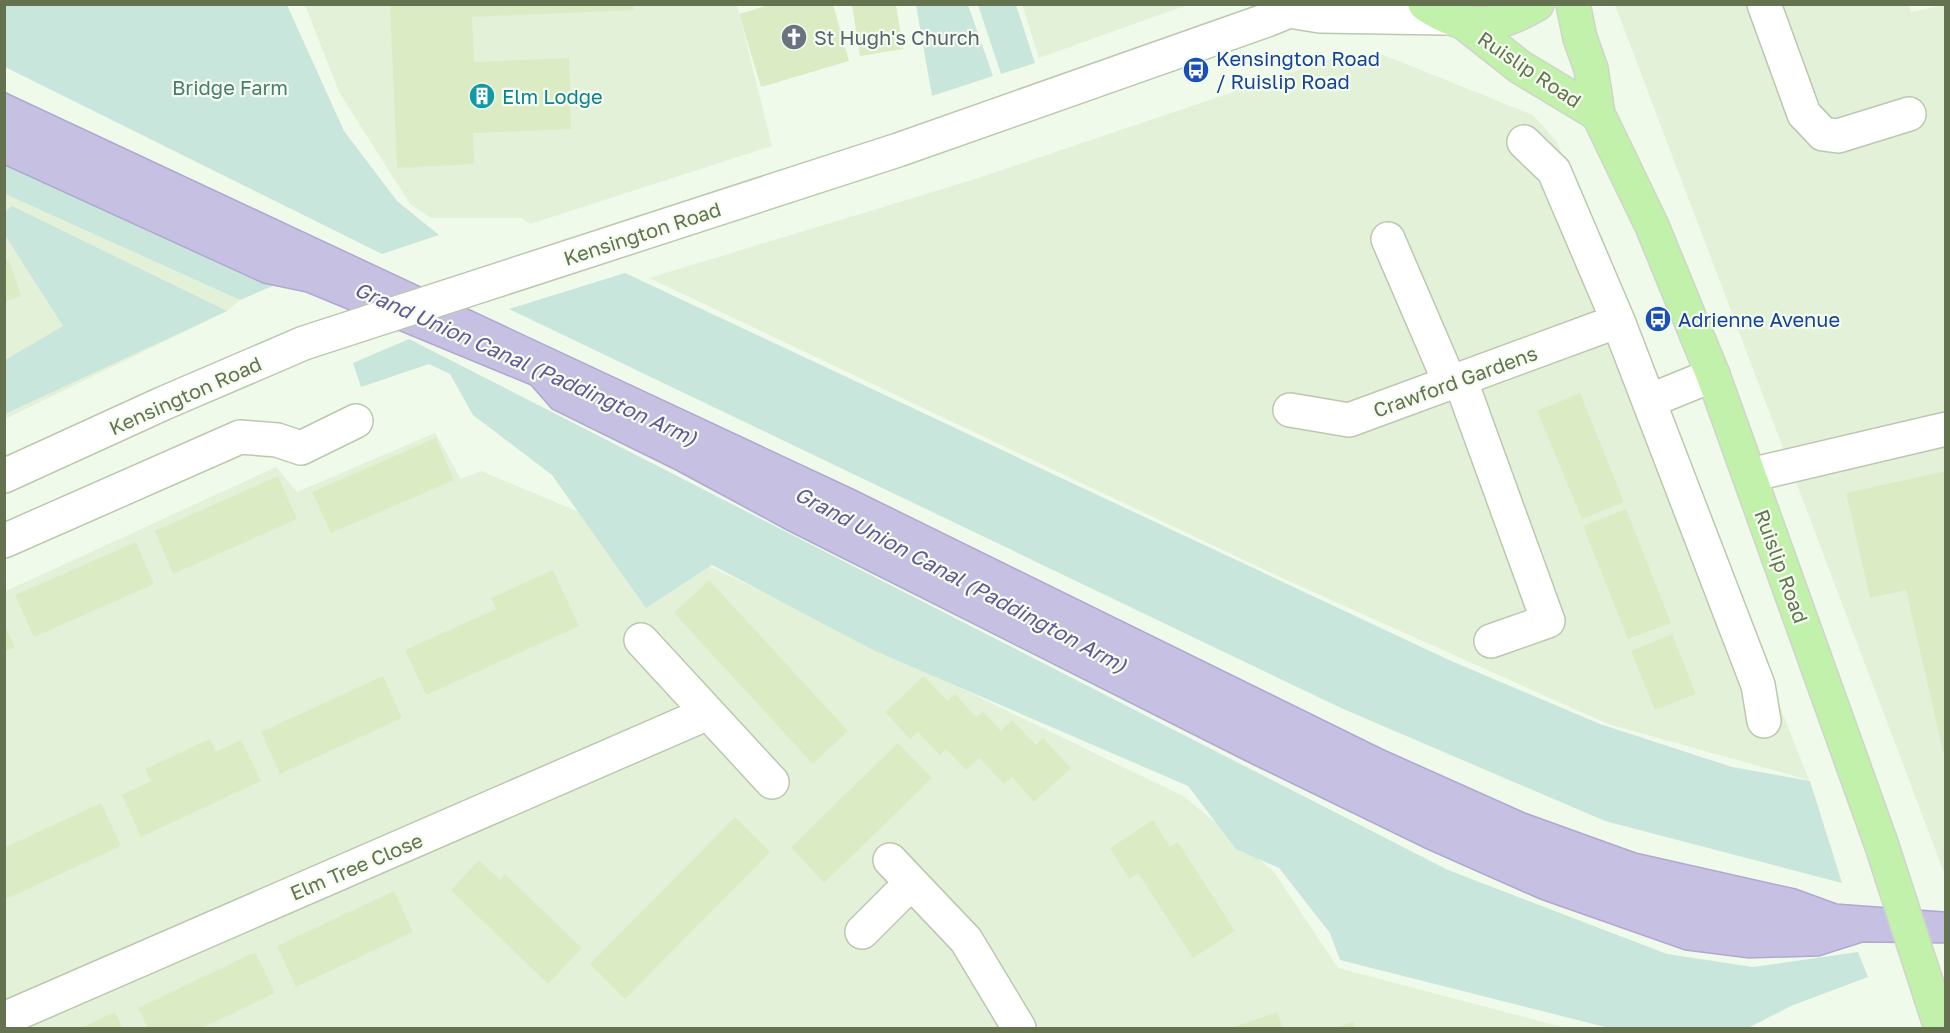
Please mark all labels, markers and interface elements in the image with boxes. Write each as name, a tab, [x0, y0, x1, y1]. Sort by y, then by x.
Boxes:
church icon: St Hugh's Church	[779, 22, 809, 52]
place label: St Hugh's Church	[814, 25, 980, 49]
street label: Ruislip Road	[1474, 26, 1586, 112]
place label: Kensington Road / Ruislip Road	[1216, 46, 1380, 93]
bus stop icon: Kensington Road / Ruislip Road	[1181, 55, 1211, 85]
park label: Bridge Farm	[172, 75, 288, 99]
building icon: Elm Lodge	[467, 81, 497, 111]
place label: Elm Lodge	[502, 84, 603, 108]
street label: Kensington Road	[560, 196, 724, 270]
water label: Grand Union Canal (Paddington Arm)	[351, 275, 701, 451]
bus stop icon: Adrienne Avenue	[1643, 304, 1673, 334]
place label: Adrienne Avenue	[1678, 307, 1840, 331]
street label: Crawford Gardens	[1370, 340, 1540, 422]
street label: Kensington Road	[105, 351, 265, 439]
water label: Grand Union Canal (Paddington Arm)	[791, 480, 1131, 678]
street label: Ruislip Road	[1750, 506, 1814, 626]
street label: Elm Tree Close	[286, 827, 426, 905]

